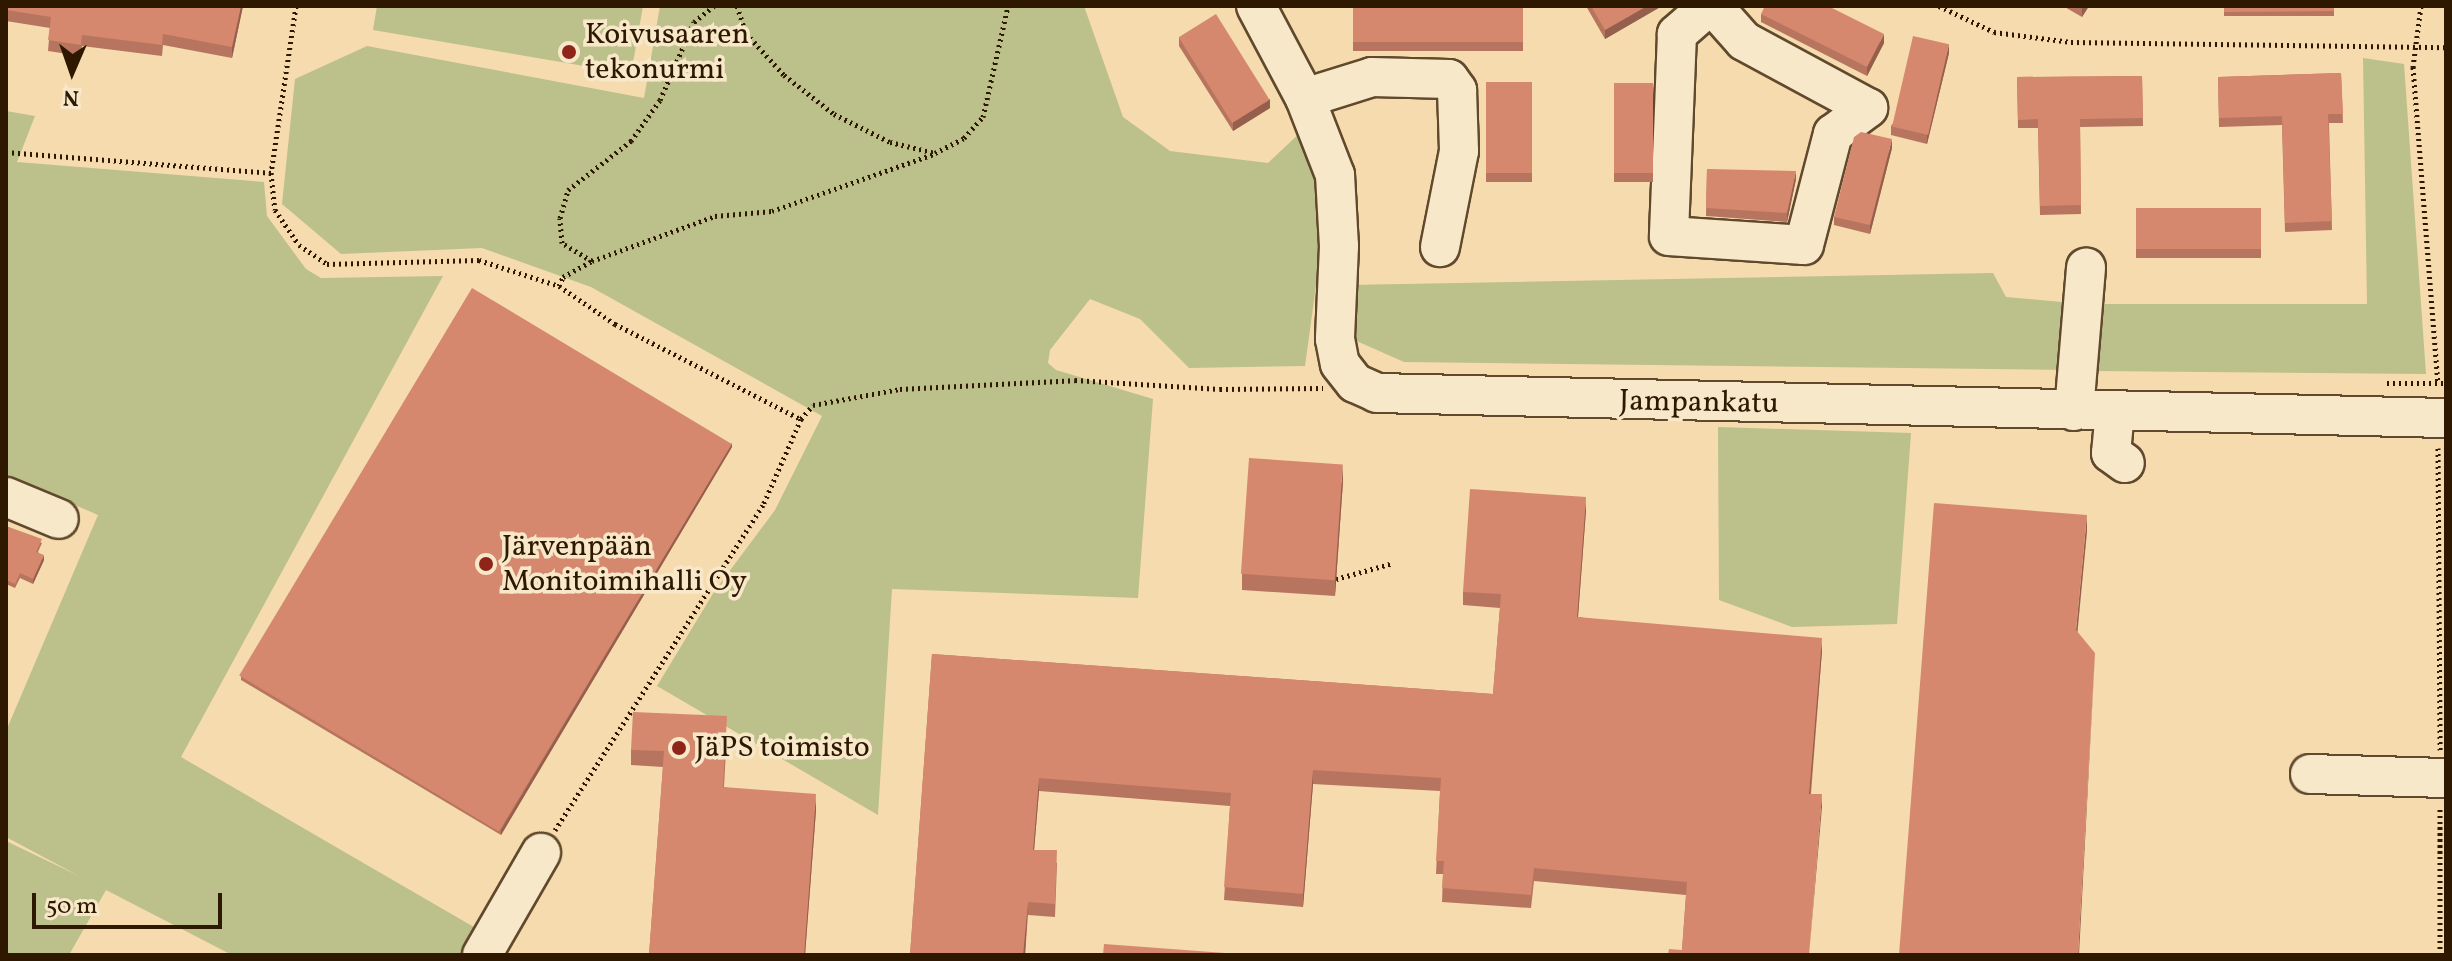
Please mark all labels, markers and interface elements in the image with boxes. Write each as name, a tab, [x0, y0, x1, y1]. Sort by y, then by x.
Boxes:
place label: Koivusaaren tekonurmi	[585, 17, 749, 88]
north arrow	[32, 32, 112, 112]
marker: Koivusaaren tekonurmi	[560, 43, 578, 61]
text: N	[63, 81, 80, 112]
street label: Jampankatu	[1619, 384, 1779, 422]
place label: Järvenpään Monitoimihalli Oy	[502, 529, 747, 600]
marker: Järvenpään Monitoimihalli Oy	[477, 555, 495, 573]
place label: JäPS toimisto	[695, 730, 870, 766]
marker: JäPS toimisto	[670, 739, 688, 757]
scale bar	[36, 877, 226, 927]
text: 50 m	[46, 890, 98, 924]

